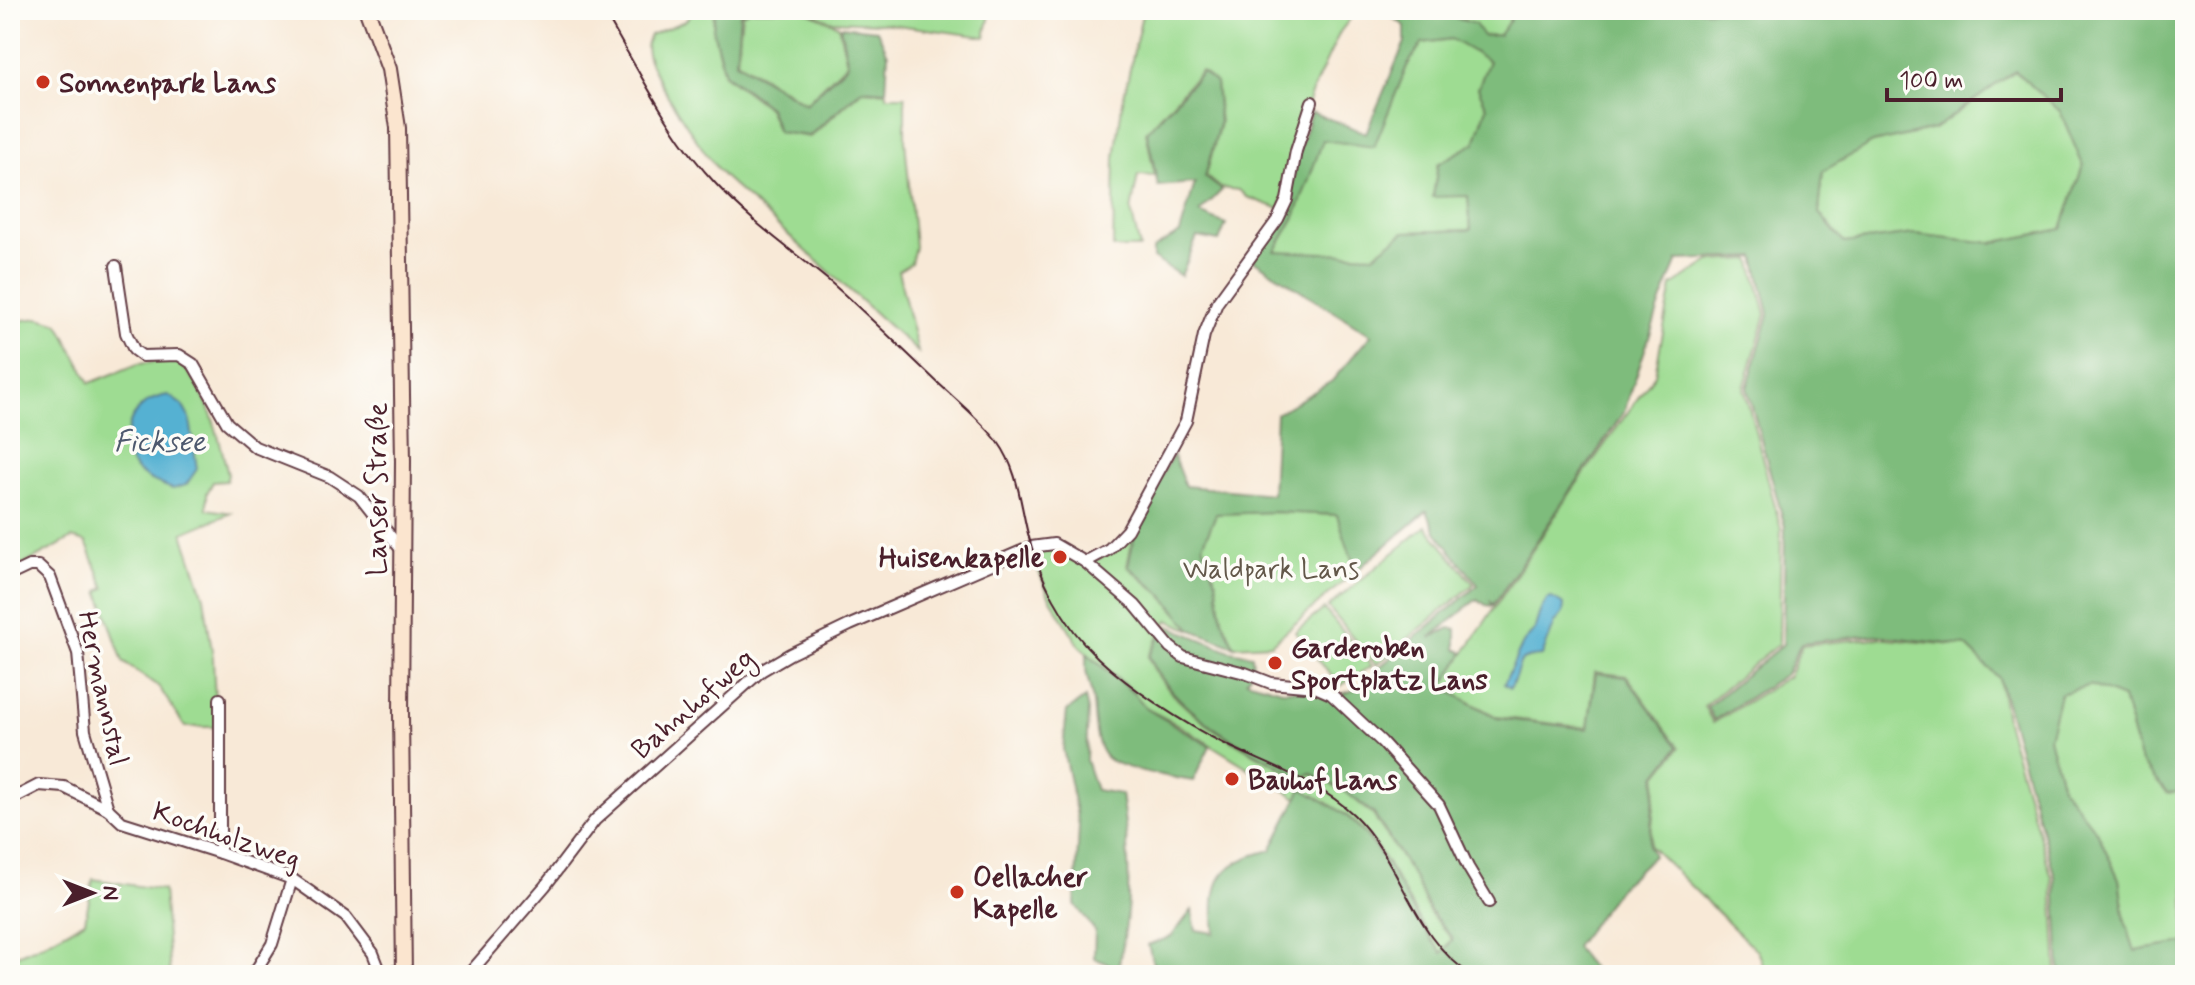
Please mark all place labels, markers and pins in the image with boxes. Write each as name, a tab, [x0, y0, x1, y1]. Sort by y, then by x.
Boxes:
place label: Sonnenpark Lans	[59, 66, 277, 103]
marker: Sonnenpark Lans	[34, 73, 52, 91]
place label: Huisenkapelle	[879, 541, 1044, 578]
marker: Huisenkapelle	[1051, 548, 1069, 566]
place label: Garderoben Sportplatz Lans	[1291, 631, 1488, 700]
marker: Garderoben Sportplatz Lans	[1266, 654, 1284, 672]
place label: Bauhof Lans	[1248, 763, 1398, 800]
marker: Bauhof Lans	[1223, 770, 1241, 788]
place label: Oellacher Kapelle	[973, 860, 1088, 929]
marker: Oellacher Kapelle	[948, 883, 966, 901]

